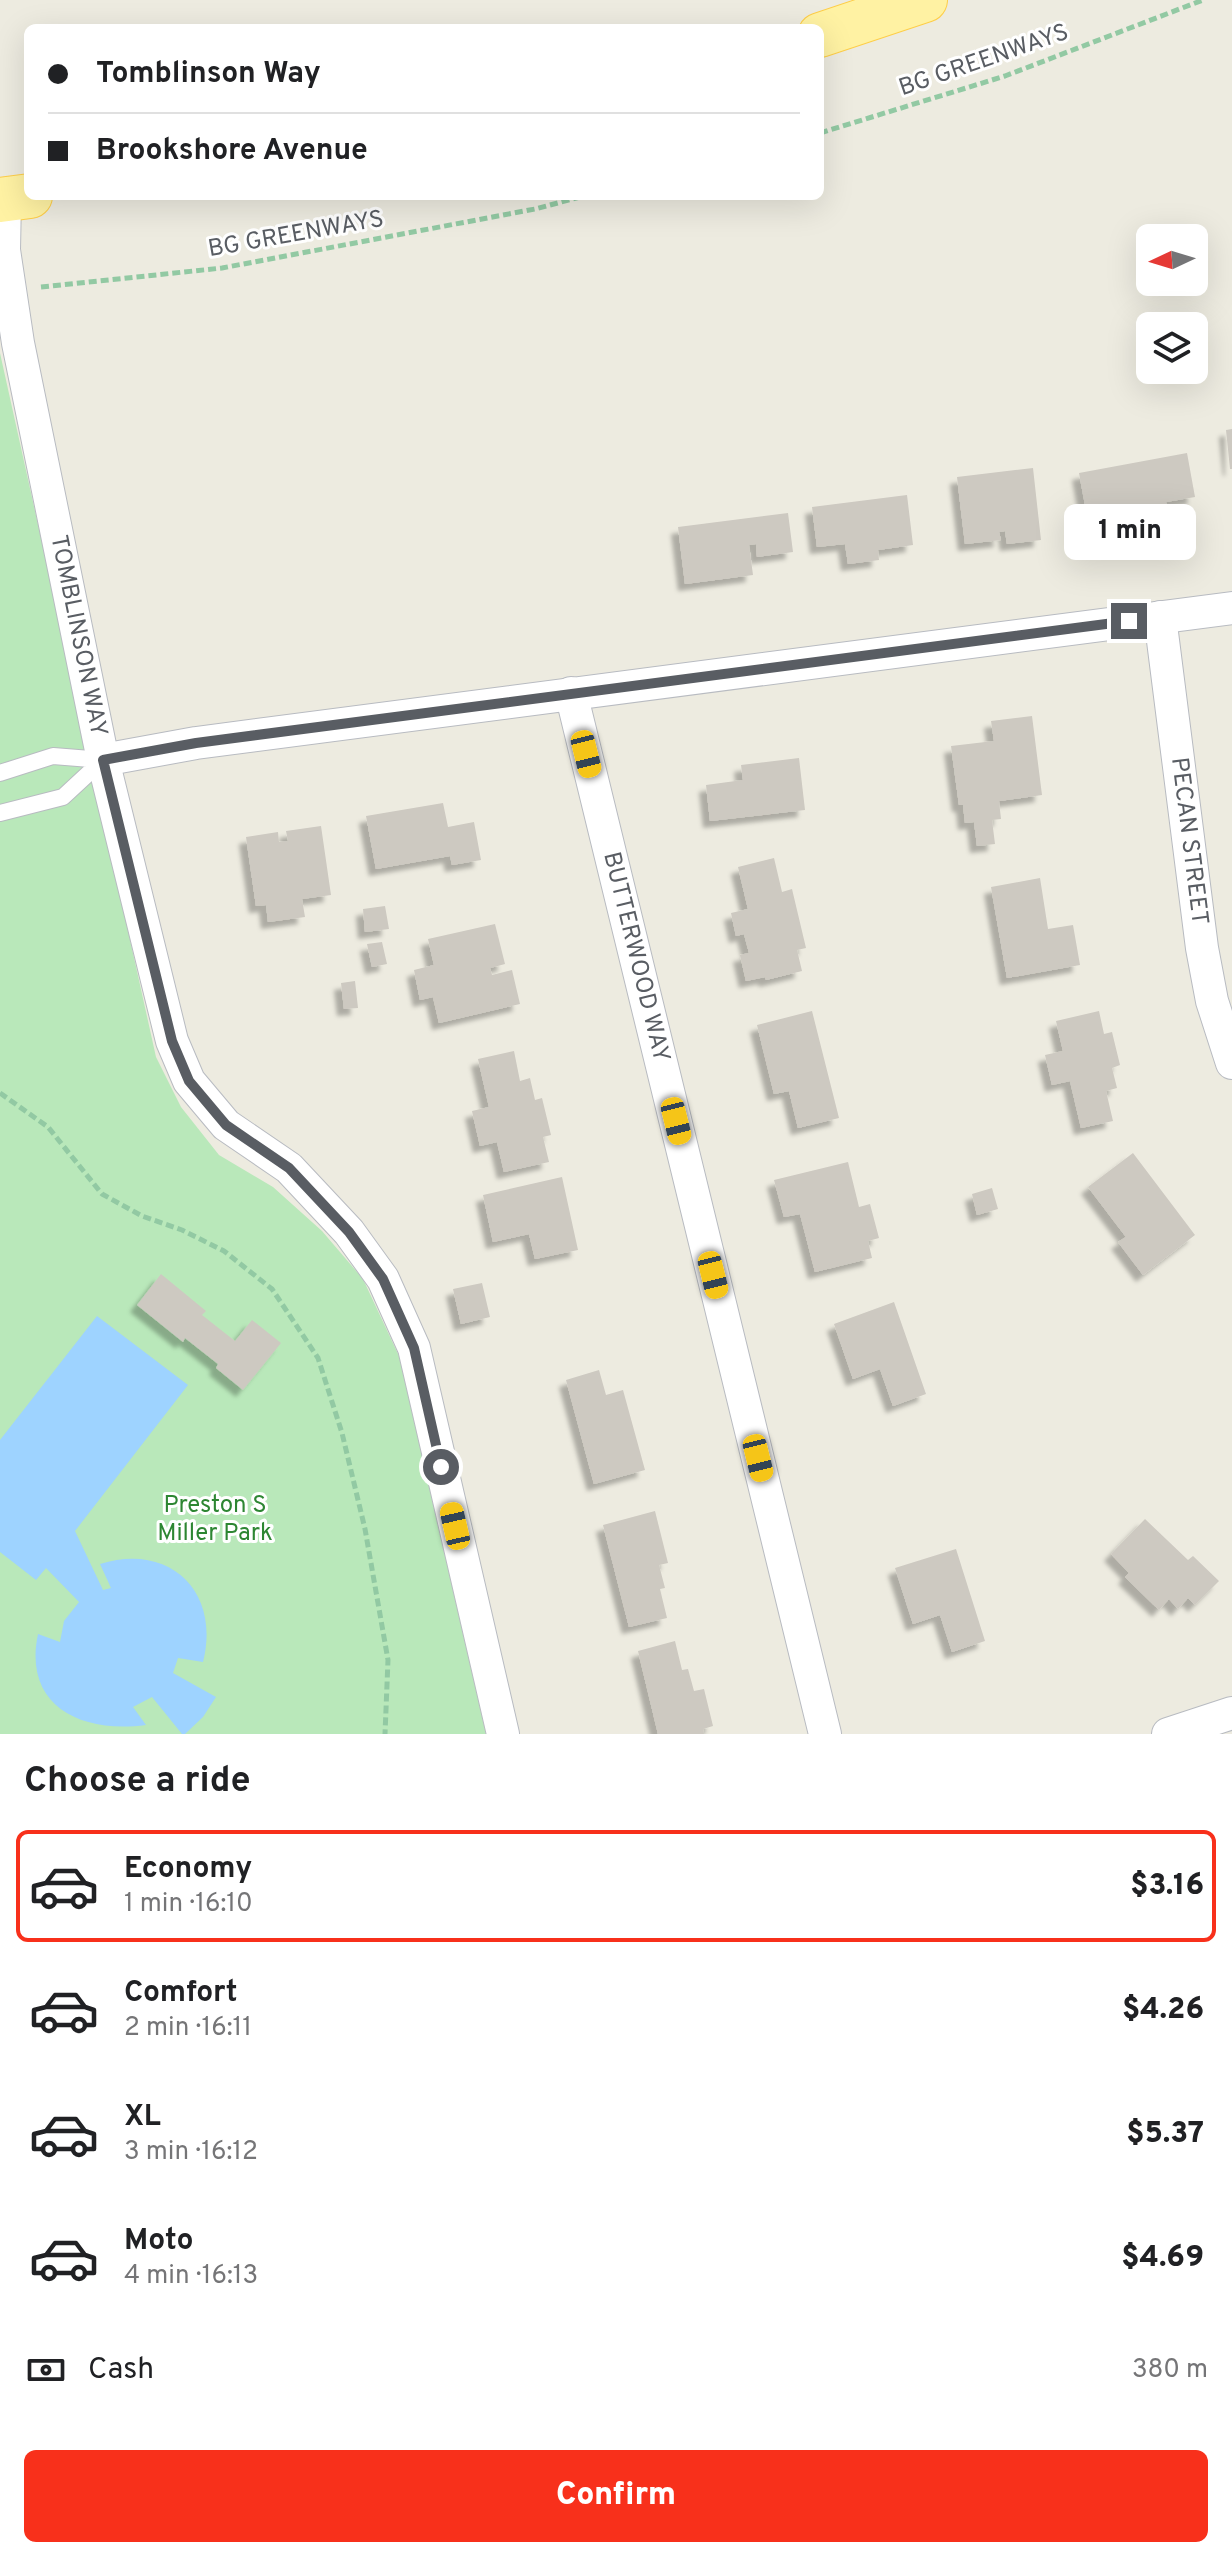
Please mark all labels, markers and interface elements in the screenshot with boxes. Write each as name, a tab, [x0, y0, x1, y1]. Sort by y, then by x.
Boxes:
street label: BG GREENWAYS	[895, 18, 1073, 104]
text: Tomblinson Way	[96, 56, 321, 93]
text: Brookshore Avenue	[96, 133, 368, 170]
street label: BG GREENWAYS	[206, 205, 386, 265]
north arrow	[1136, 224, 1208, 296]
map controls	[1136, 224, 1208, 384]
button: layers	[1136, 312, 1208, 384]
callout: 1 min	[1063, 505, 1195, 561]
text: 1 min	[1098, 515, 1162, 548]
street label: TOMBLINSON WAY	[43, 533, 113, 739]
route end	[1111, 603, 1147, 639]
car	[569, 728, 603, 780]
street label: PECAN STREET	[1163, 756, 1214, 927]
street label: BUTTERWOOD WAY	[595, 849, 676, 1065]
car	[659, 1095, 693, 1147]
car	[696, 1249, 730, 1301]
car	[741, 1432, 775, 1484]
route start	[423, 1449, 459, 1485]
park label: Preston S Miller Park	[157, 1491, 273, 1549]
car	[438, 1500, 472, 1552]
text: Choose a ride	[24, 1759, 250, 1805]
icon: car	[28, 1850, 100, 1922]
text: Economy	[124, 1851, 252, 1888]
text: $3.16	[1130, 1868, 1204, 1905]
text: 1 min · 16:10	[124, 1888, 253, 1921]
icon: car	[28, 1974, 100, 2046]
text: Comfort	[124, 1975, 237, 2012]
text: $4.26	[1122, 1992, 1204, 2029]
text: 2 min · 16:11	[124, 2012, 252, 2045]
icon: car	[28, 2098, 100, 2170]
text: XL	[124, 2099, 161, 2136]
text: $5.37	[1126, 2116, 1204, 2153]
text: 3 min · 16:12	[124, 2136, 258, 2169]
icon: car	[28, 2222, 100, 2294]
text: Moto	[124, 2223, 194, 2260]
text: $4.69	[1121, 2240, 1204, 2277]
text: 4 min · 16:13	[124, 2260, 258, 2293]
icon: cash	[24, 2348, 68, 2392]
text: Cash	[88, 2352, 154, 2389]
text: 380 m	[1132, 2354, 1208, 2387]
button: Confirm	[24, 2450, 1208, 2542]

